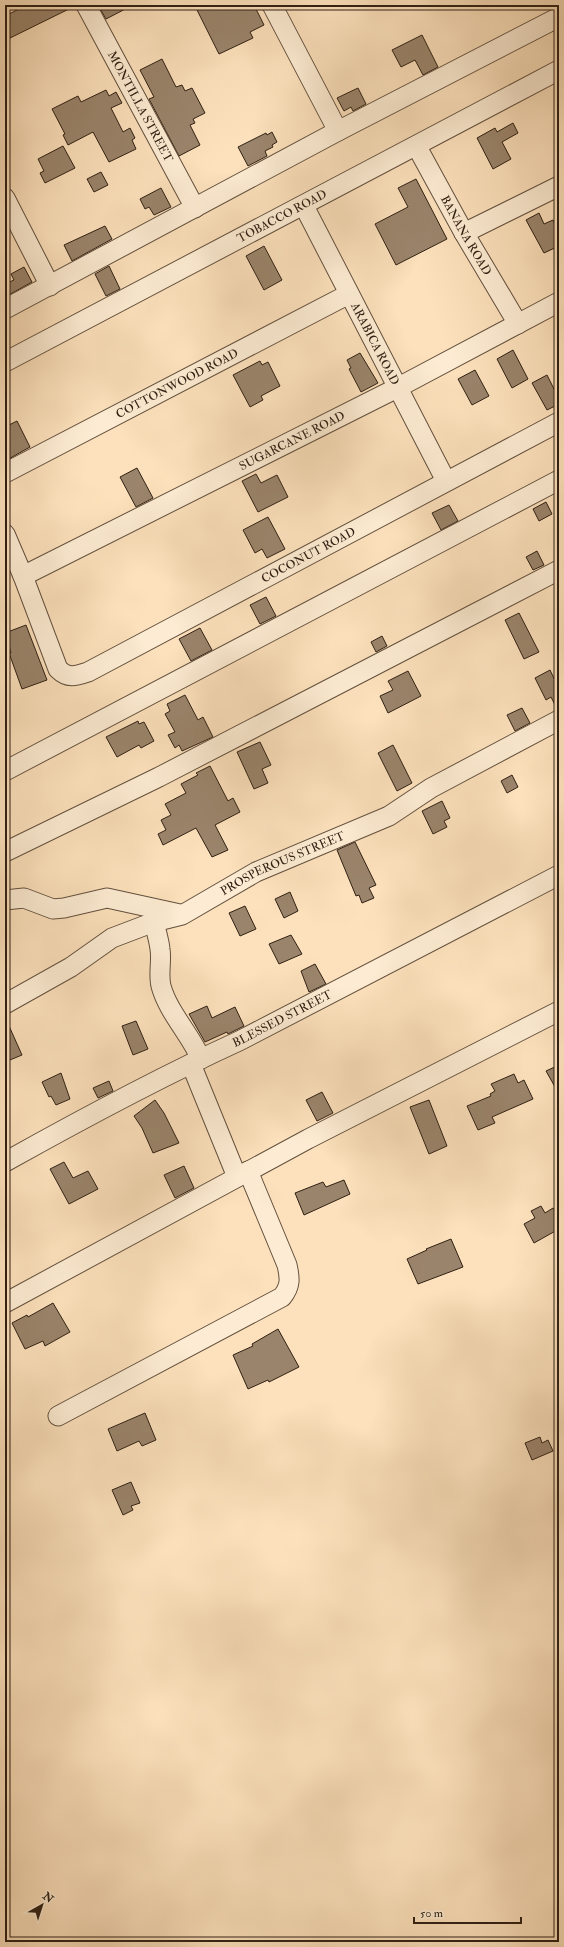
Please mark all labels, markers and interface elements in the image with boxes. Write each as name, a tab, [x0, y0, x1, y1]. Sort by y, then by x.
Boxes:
street label: MONTILLA STREET	[104, 48, 176, 165]
street label: TOBACCO ROAD	[235, 187, 330, 246]
street label: BANANA ROAD	[437, 193, 495, 278]
street label: ARABICA ROAD	[347, 299, 402, 388]
street label: COTTONWOOD ROAD	[114, 346, 241, 422]
street label: SUGARCANE ROAD	[237, 408, 348, 474]
street label: COCONUT ROAD	[259, 524, 359, 587]
street label: PROSPEROUS STREET	[218, 829, 347, 899]
street label: BLESSED STREET	[230, 987, 335, 1051]
north arrow	[22, 1885, 62, 1925]
text: N	[39, 1889, 57, 1906]
scale bar	[414, 1899, 521, 1925]
text: 50 m	[420, 1906, 444, 1921]

